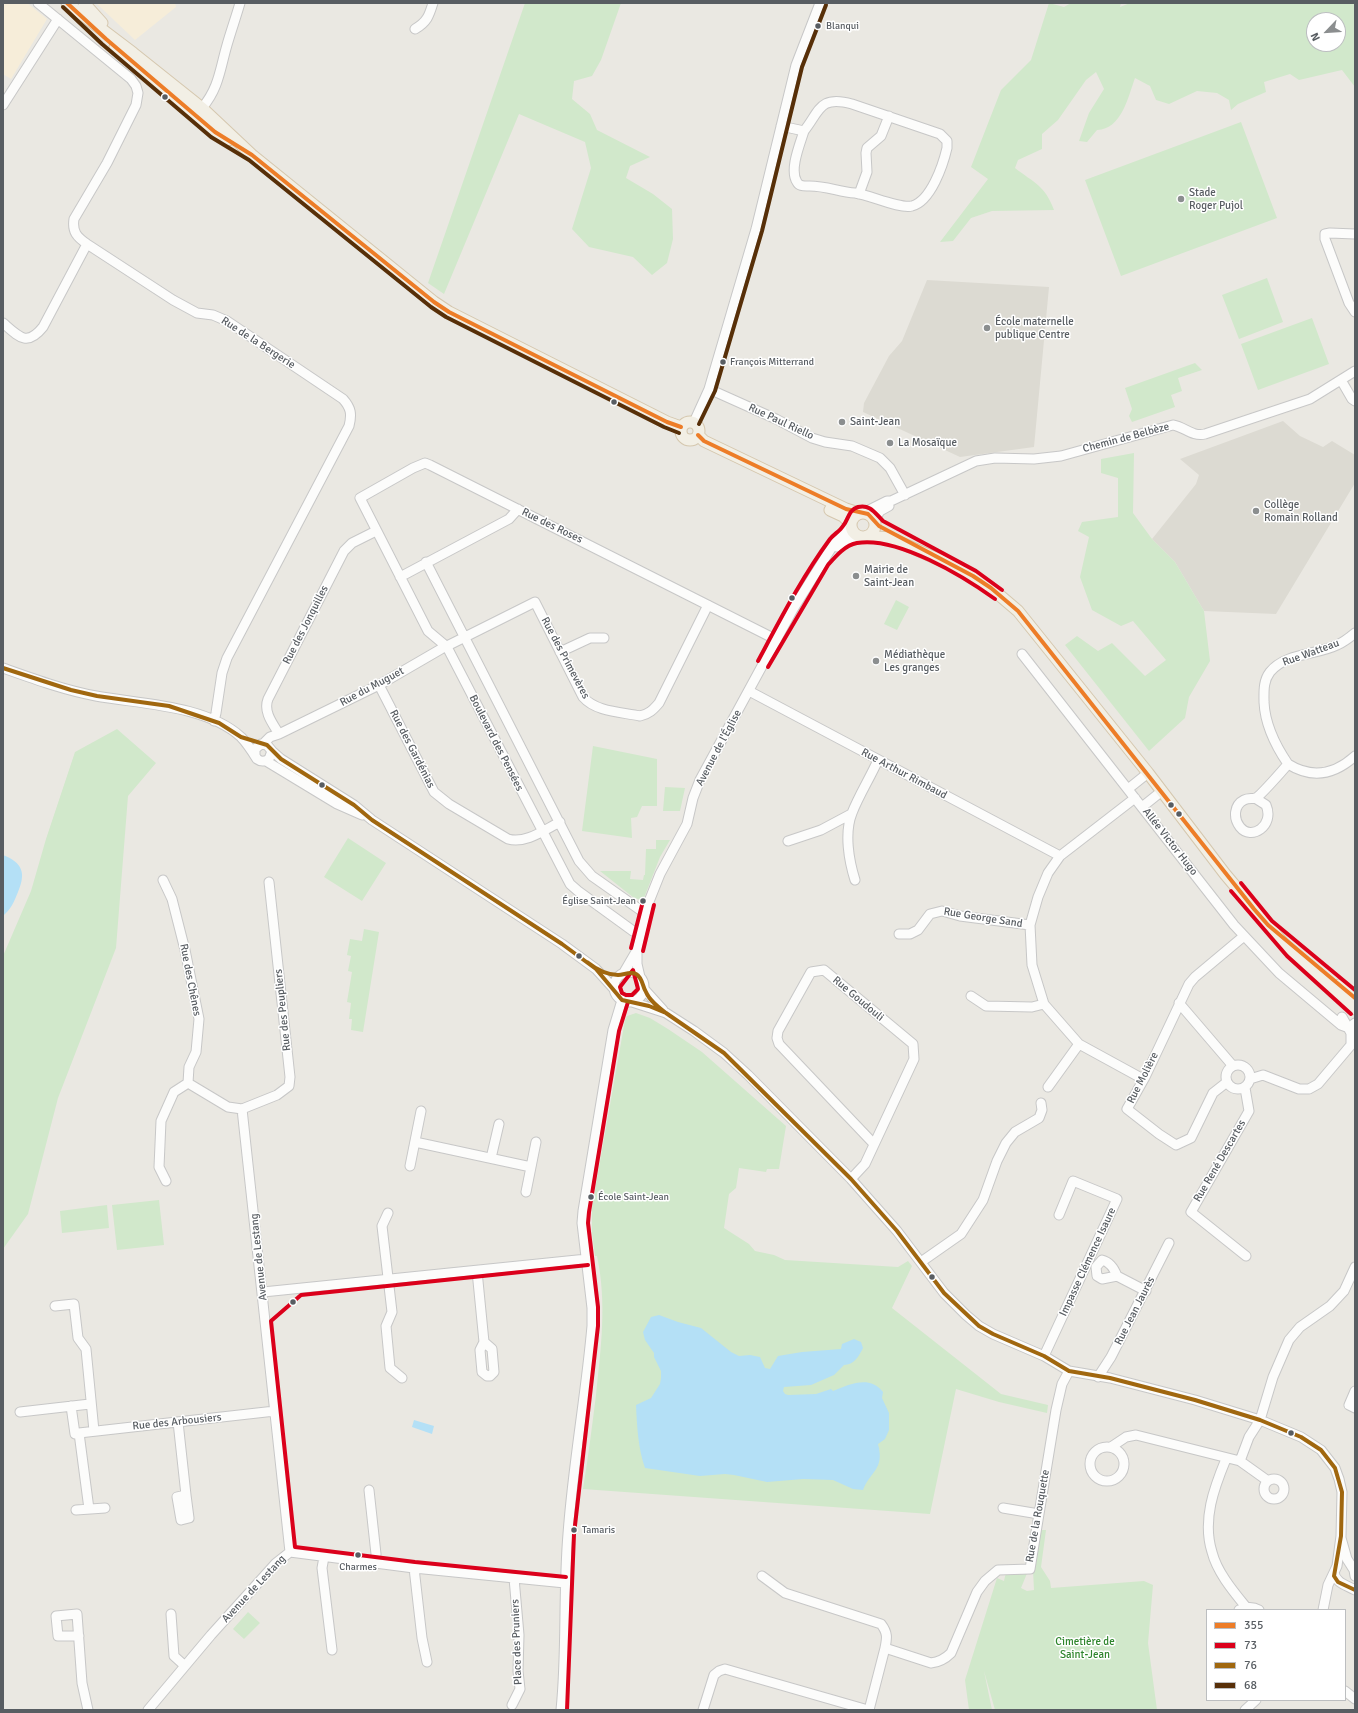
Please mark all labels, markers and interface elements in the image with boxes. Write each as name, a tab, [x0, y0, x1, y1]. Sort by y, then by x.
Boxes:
north arrow	[1306, 12, 1346, 52]
place label: Blanqui	[826, 20, 859, 32]
marker: Blanqui	[813, 21, 823, 31]
text: N	[1308, 31, 1323, 43]
unlabelled marker	[160, 92, 170, 102]
place label: Stade Roger Pujol	[1189, 186, 1243, 212]
marker: Stade Roger Pujol	[1176, 194, 1186, 204]
street label: Rue de la Bergerie	[219, 314, 297, 372]
place label: École maternelle publique Centre	[995, 315, 1074, 341]
marker: École maternelle publique Centre	[982, 323, 992, 333]
place label: François Mitterrand	[730, 356, 814, 368]
marker: François Mitterrand	[718, 357, 728, 367]
unlabelled marker	[609, 397, 619, 407]
street label: Rue Paul Riello	[746, 401, 816, 443]
place label: Saint-Jean	[850, 415, 900, 429]
marker: Saint-Jean	[837, 417, 847, 427]
street label: Chemin de Belbèze	[1081, 420, 1171, 456]
place label: La Mosaïque	[898, 436, 957, 450]
marker: La Mosaïque	[885, 438, 895, 448]
place label: Collège Romain Rolland	[1264, 498, 1338, 524]
street label: Rue des Roses	[519, 506, 585, 546]
marker: Collège Romain Rolland	[1251, 506, 1261, 516]
place label: Mairie de Saint-Jean	[864, 563, 914, 589]
marker: Mairie de Saint-Jean	[851, 571, 861, 581]
street label: Rue des Jonquilles	[280, 583, 332, 667]
unlabelled marker	[787, 593, 797, 603]
street label: Rue des Primevères	[538, 615, 592, 701]
street label: Rue Watteau	[1281, 637, 1341, 669]
place label: Médiathèque Les granges	[884, 648, 945, 674]
marker: Médiathèque Les granges	[871, 656, 881, 666]
street label: Rue du Muguet	[338, 665, 406, 709]
street label: Boulevard des Pensées	[466, 693, 526, 793]
street label: Rue des Gardénias	[387, 708, 437, 790]
street label: Avenue de l'Église	[693, 708, 745, 788]
street label: Rue Arthur Rimbaud	[859, 746, 949, 802]
unlabelled marker	[317, 780, 327, 790]
unlabelled marker	[1166, 800, 1176, 810]
street label: Allée Victor Hugo	[1140, 806, 1200, 878]
unlabelled marker	[1174, 809, 1184, 819]
place label: Église Saint-Jean	[562, 895, 636, 907]
marker: Église Saint-Jean	[638, 896, 648, 906]
street label: Rue George Sand	[943, 905, 1023, 931]
street label: Rue des Chênes	[177, 943, 203, 1017]
unlabelled marker	[574, 951, 584, 961]
street label: Rue des Peupliers	[272, 968, 294, 1052]
street label: Rue Goudouli	[830, 974, 886, 1024]
street label: Rue Molière	[1124, 1050, 1162, 1106]
street label: Rue René Descartes	[1191, 1118, 1249, 1204]
place label: École Saint-Jean	[598, 1191, 669, 1203]
marker: École Saint-Jean	[586, 1192, 596, 1202]
street label: Impasse Clémence Isaure	[1057, 1206, 1119, 1318]
street label: Avenue de Lestang	[248, 1213, 270, 1301]
unlabelled marker	[927, 1272, 937, 1282]
street label: Rue Jean Jaurès	[1112, 1275, 1158, 1347]
unlabelled marker	[288, 1297, 298, 1307]
street label: Rue des Arbousiers	[132, 1411, 222, 1433]
unlabelled marker	[1286, 1428, 1296, 1438]
street label: Rue de la Rouquette	[1023, 1469, 1053, 1563]
place label: Tamaris	[582, 1524, 615, 1536]
marker: Tamaris	[569, 1525, 579, 1535]
marker: Charmes	[353, 1550, 363, 1560]
street label: Avenue de Lestang	[219, 1552, 289, 1626]
place label: Charmes	[339, 1561, 377, 1573]
street label: Place des Pruniers	[509, 1599, 525, 1685]
legend	[1206, 1609, 1346, 1701]
text: 355	[1244, 1618, 1263, 1633]
park label: Cimetière de Saint-Jean	[1055, 1635, 1115, 1661]
text: 73	[1244, 1638, 1257, 1653]
text: 76	[1244, 1658, 1257, 1673]
text: 68	[1244, 1678, 1257, 1693]

